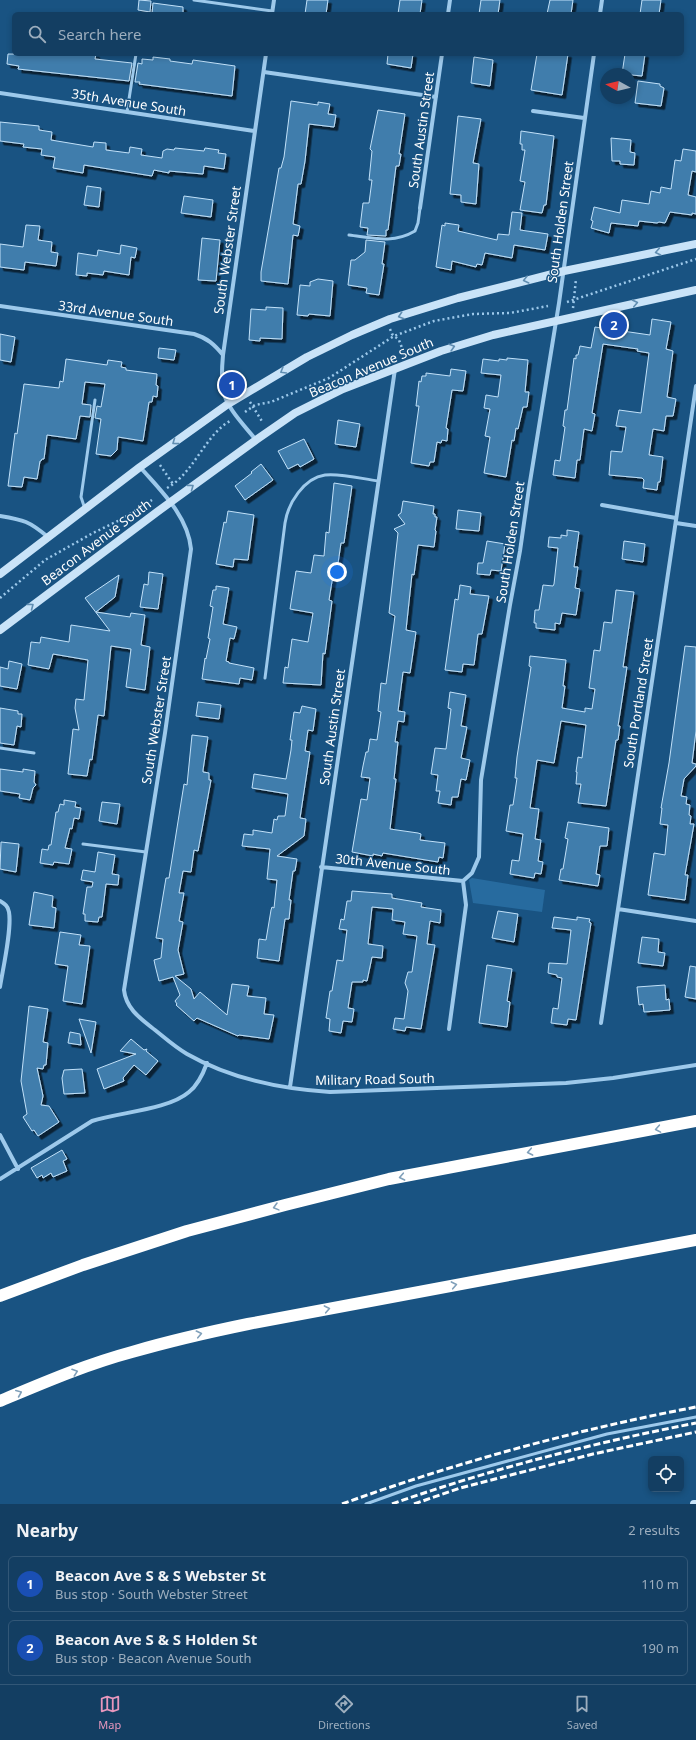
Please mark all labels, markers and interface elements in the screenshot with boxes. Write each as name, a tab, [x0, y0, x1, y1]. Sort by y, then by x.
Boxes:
search box	[12, 12, 684, 56]
icon: search	[26, 23, 48, 45]
text: Search here	[58, 24, 141, 44]
north arrow	[600, 68, 636, 104]
street label: South Austin Street	[404, 70, 438, 189]
street label: 35th Avenue South	[70, 84, 188, 120]
street label: South Holden Street	[543, 160, 578, 284]
street label: South Webster Street	[209, 184, 245, 315]
one-way arrow	[655, 247, 661, 255]
one-way arrow	[523, 276, 529, 284]
street label: 33rd Avenue South	[57, 296, 175, 330]
one-way arrow	[632, 299, 638, 307]
pin: 2	[601, 310, 627, 340]
one-way arrow	[398, 311, 405, 320]
street label: Beacon Avenue South	[306, 333, 436, 401]
one-way arrow	[449, 343, 456, 352]
one-way arrow	[280, 367, 288, 374]
pin: 1	[219, 370, 245, 400]
one-way arrow	[172, 437, 179, 445]
street label: South Holden Street	[491, 480, 529, 604]
one-way arrow	[187, 484, 194, 492]
street label: Beacon Avenue South	[37, 495, 155, 589]
your location	[327, 562, 347, 582]
one-way arrow	[27, 604, 34, 611]
street label: South Portland Street	[619, 636, 657, 769]
street label: South Webster Street	[137, 654, 175, 785]
street label: South Austin Street	[315, 667, 349, 786]
street label: 30th Avenue South	[334, 849, 452, 879]
street label: Military Road South	[315, 1069, 435, 1089]
one-way arrow	[655, 1124, 661, 1132]
one-way arrow	[527, 1148, 533, 1156]
one-way arrow	[399, 1172, 405, 1180]
one-way arrow	[272, 1202, 279, 1211]
one-way arrow	[451, 1282, 457, 1290]
one-way arrow	[323, 1306, 330, 1314]
one-way arrow	[196, 1331, 202, 1339]
one-way arrow	[71, 1368, 78, 1376]
one-way arrow	[15, 1389, 22, 1397]
map controls	[648, 1456, 684, 1492]
button: locate	[648, 1456, 684, 1492]
text: Nearby	[16, 1519, 78, 1542]
text: 2 results	[628, 1521, 680, 1539]
text: Beacon Ave S & S Webster St	[55, 1565, 266, 1585]
text: 1	[26, 1575, 34, 1593]
text: 110 m	[641, 1575, 679, 1593]
text: Bus stop · South Webster Street	[55, 1585, 248, 1603]
text: Beacon Ave S & S Holden St	[55, 1629, 257, 1649]
text: 2	[26, 1639, 34, 1657]
text: 190 m	[641, 1639, 679, 1657]
text: Bus stop · Beacon Avenue South	[55, 1649, 252, 1667]
tab: Map	[98, 1693, 121, 1732]
tab: Directions	[318, 1693, 370, 1732]
tab: Saved	[567, 1693, 598, 1732]

